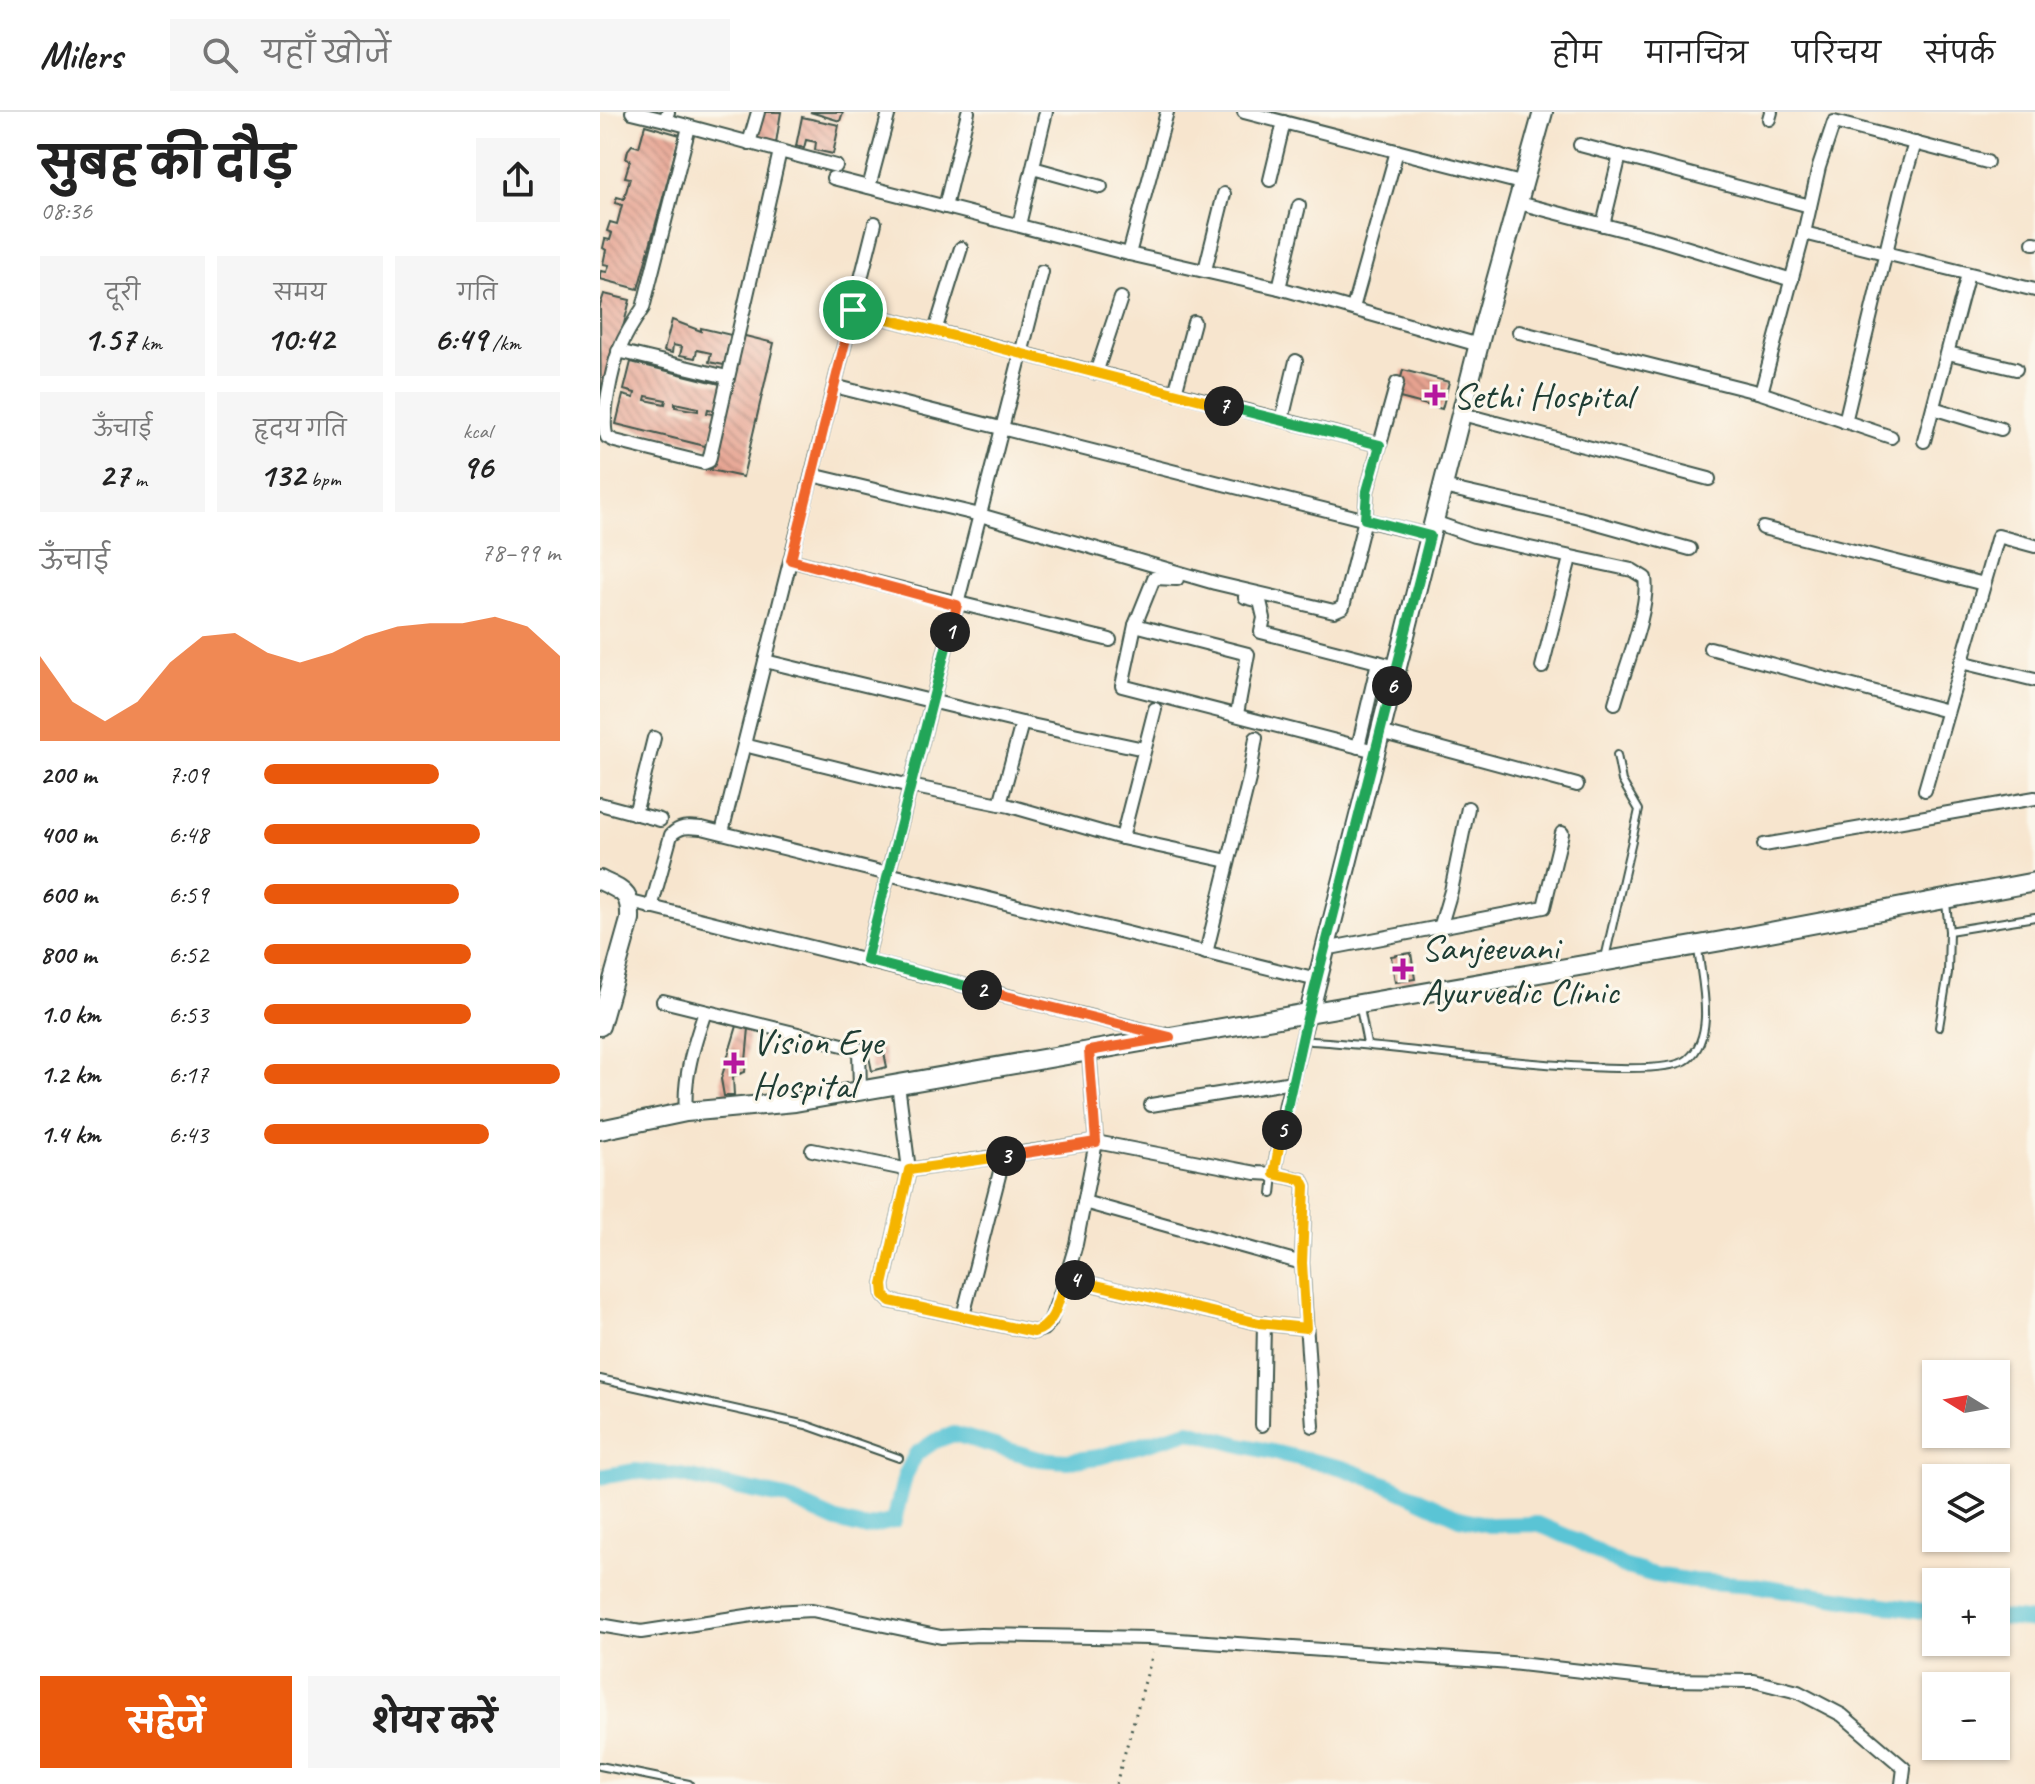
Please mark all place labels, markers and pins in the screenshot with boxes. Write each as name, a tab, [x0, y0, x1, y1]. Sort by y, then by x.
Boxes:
pin	[819, 276, 887, 344]
place label: Sethi Hospital	[1453, 372, 1639, 419]
marker: Sethi Hospital	[1424, 384, 1446, 406]
pin: 7	[1204, 386, 1244, 426]
pin: 1	[930, 612, 970, 652]
pin: 6	[1372, 666, 1412, 706]
place label: Sanjeevani Ayurvedic Clinic	[1421, 924, 1620, 1015]
marker: Sanjeevani Ayurvedic Clinic	[1392, 958, 1414, 980]
pin: 2	[962, 970, 1002, 1010]
place label: Vision Eye Hospital	[752, 1018, 886, 1109]
marker: Vision Eye Hospital	[723, 1052, 745, 1074]
pin: 5	[1262, 1110, 1302, 1150]
pin: 3	[986, 1136, 1026, 1176]
pin: 4	[1055, 1260, 1095, 1300]

